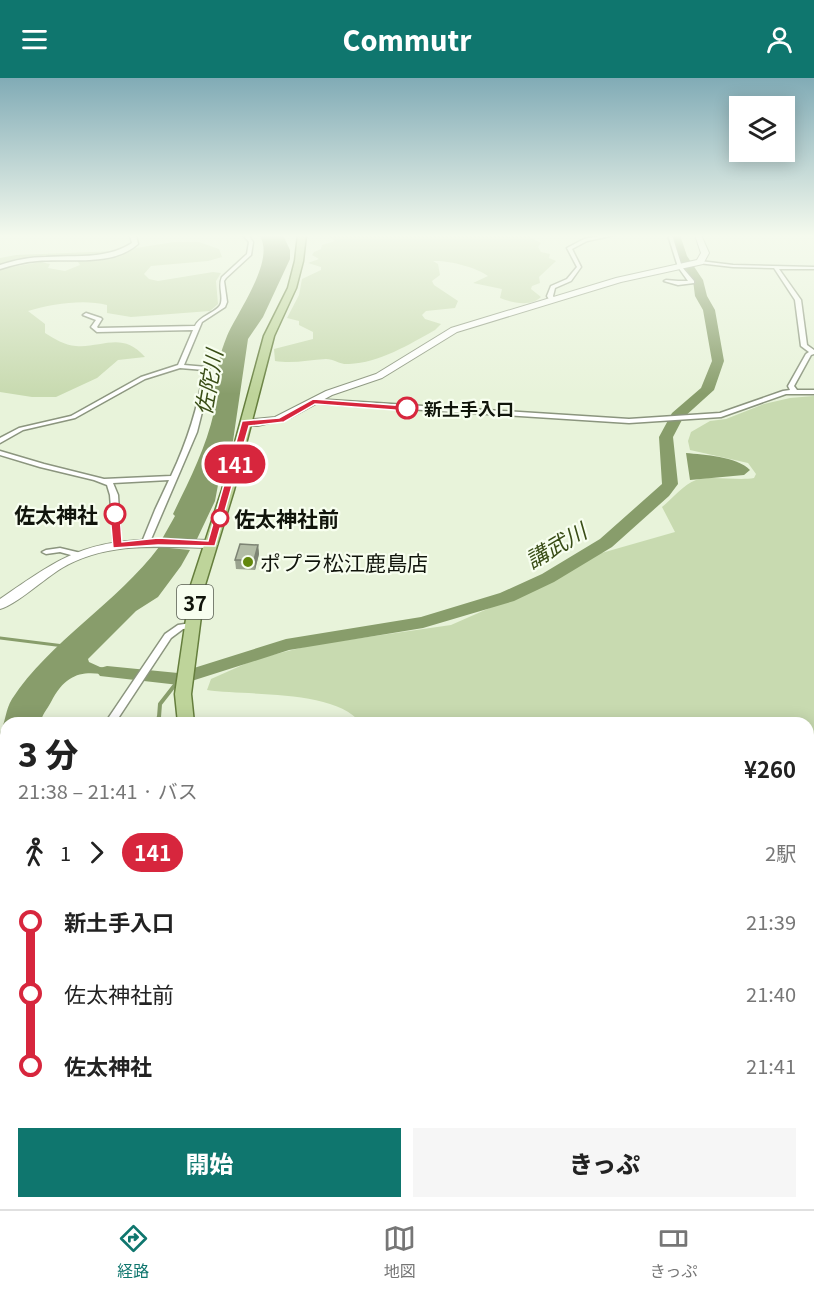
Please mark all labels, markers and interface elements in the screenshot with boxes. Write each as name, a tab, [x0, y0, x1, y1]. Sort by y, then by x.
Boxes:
text: Commutr	[343, 20, 471, 59]
icon: menu	[18, 23, 51, 56]
icon: person	[763, 23, 796, 56]
map controls	[729, 96, 795, 162]
button: layers	[729, 96, 795, 162]
water label: 佐陀川	[186, 345, 229, 417]
place label: 新土手入口	[424, 395, 514, 421]
marker: 新土手入口	[396, 397, 418, 419]
line badge: 141	[200, 444, 270, 484]
text: 141	[216, 449, 254, 479]
place label: 佐太神社	[14, 499, 98, 529]
marker: 佐太神社	[104, 503, 126, 525]
place label: 佐太神社前	[234, 503, 339, 533]
marker: 佐太神社前	[211, 509, 229, 527]
water label: 講武川	[518, 513, 593, 574]
place label: ポプラ松江鹿島店	[260, 547, 428, 577]
marker: ポプラ松江鹿島店	[241, 555, 255, 569]
road number: 37	[177, 585, 213, 619]
text: 3 分	[18, 729, 78, 777]
text: ¥260	[744, 752, 796, 784]
text: 21:38 – 21:41 · バス	[18, 776, 198, 805]
icon: walk	[18, 836, 51, 869]
icon: forward	[80, 836, 113, 869]
text: 141	[134, 837, 171, 867]
text: 1	[60, 838, 71, 867]
text: 2駅	[765, 838, 796, 867]
text: 新土手入口	[64, 905, 174, 937]
text: 21:39	[746, 907, 796, 936]
text: 佐太神社前	[64, 977, 174, 1009]
text: 21:40	[746, 979, 796, 1008]
text: 佐太神社	[64, 1049, 152, 1081]
text: 21:41	[746, 1051, 796, 1080]
button: 開始	[18, 1128, 401, 1197]
button: きっぷ	[413, 1128, 796, 1197]
tab: 経路	[117, 1222, 150, 1282]
tab: 地図	[383, 1222, 416, 1282]
tab: きっぷ	[650, 1222, 697, 1282]

